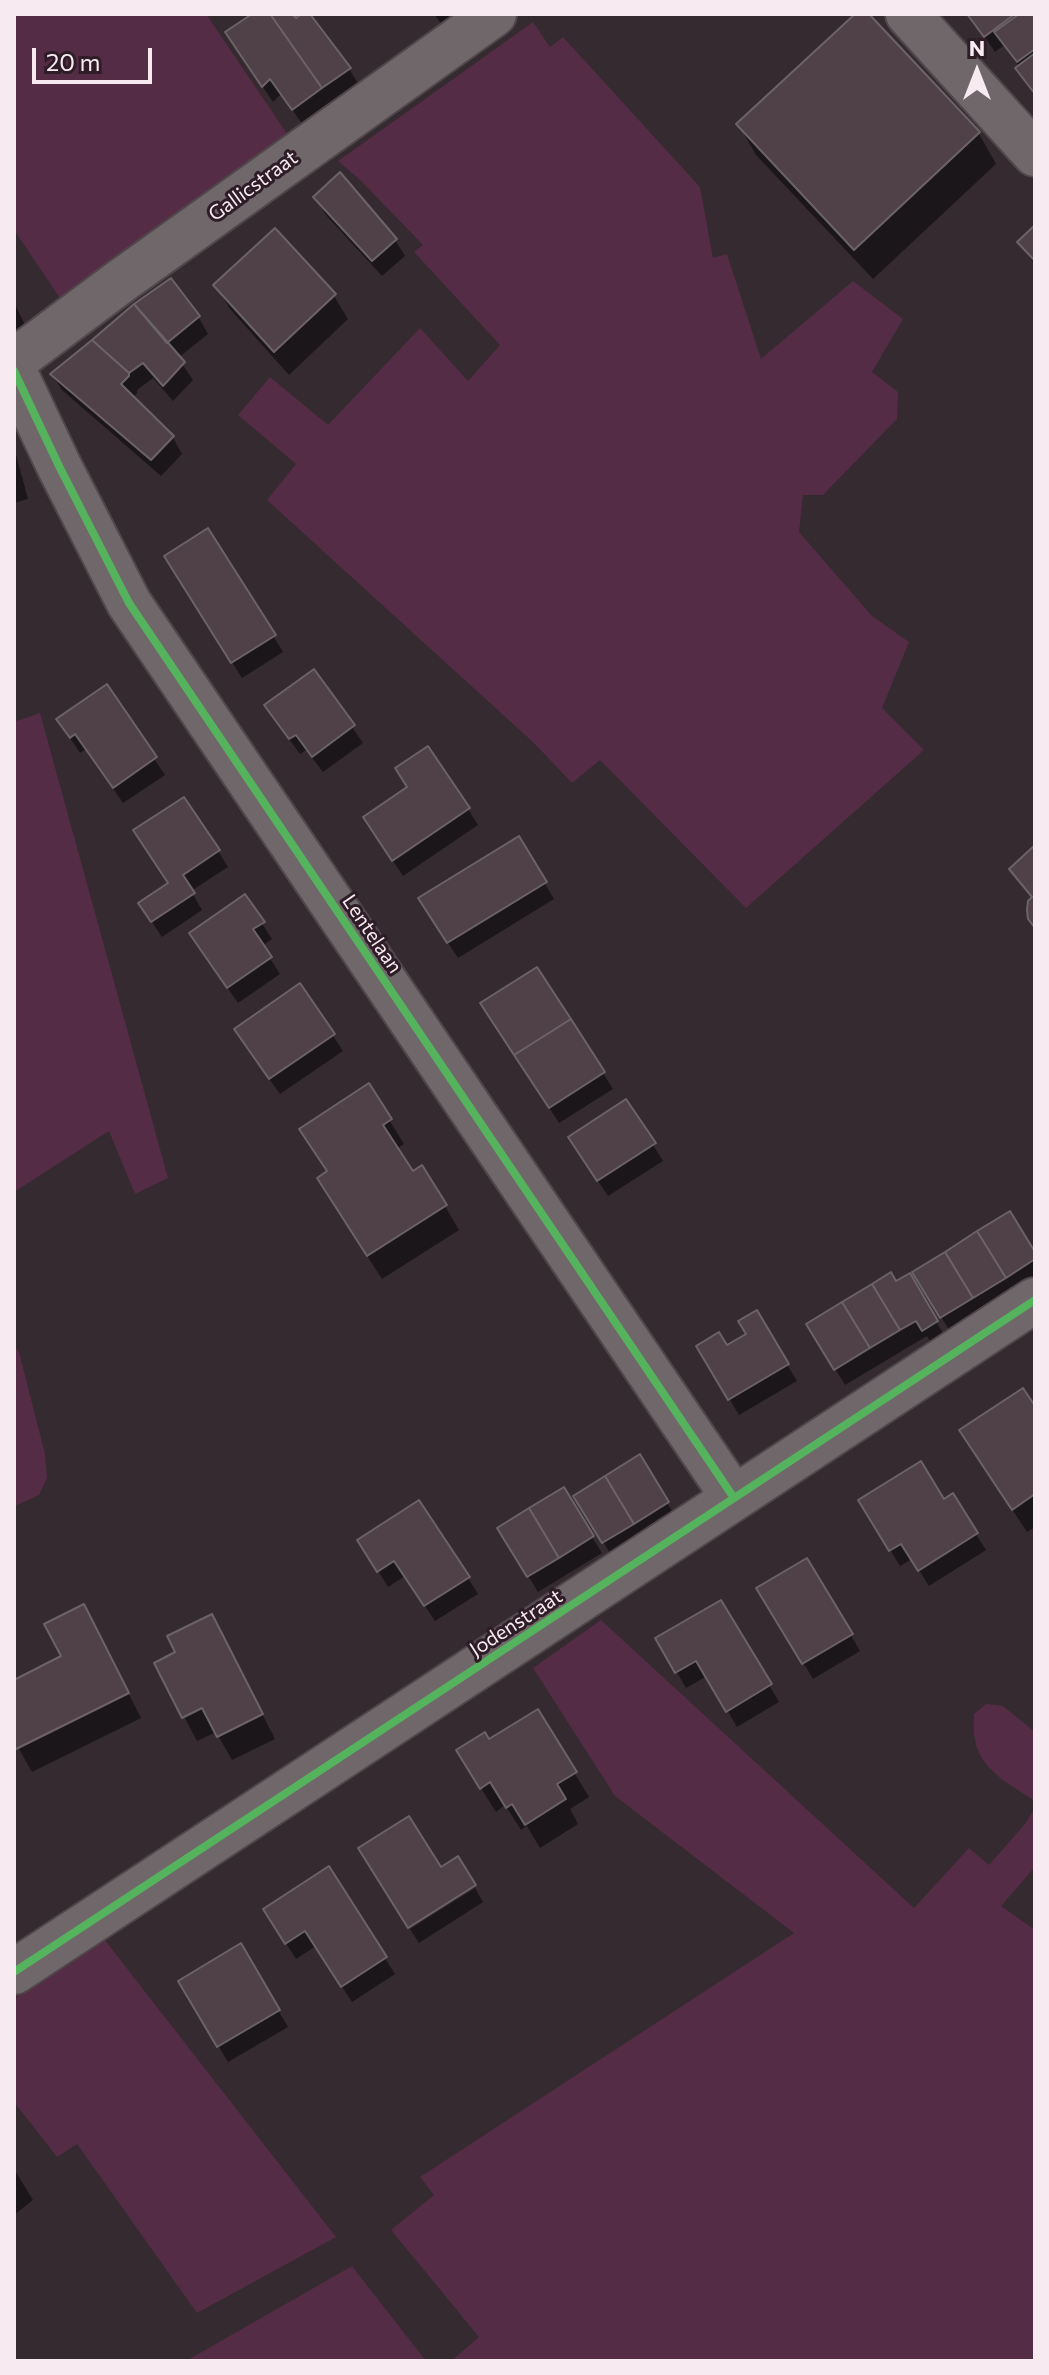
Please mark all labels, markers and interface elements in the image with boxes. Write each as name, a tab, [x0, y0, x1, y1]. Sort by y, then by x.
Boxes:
scale bar	[36, 32, 156, 82]
north arrow	[937, 32, 1017, 112]
text: N	[969, 34, 985, 61]
text: 20 m	[46, 47, 100, 76]
street label: Gallicstraat	[204, 146, 302, 226]
street label: Lentelaan	[337, 890, 407, 978]
street label: Jodenstraat	[465, 1584, 567, 1662]

